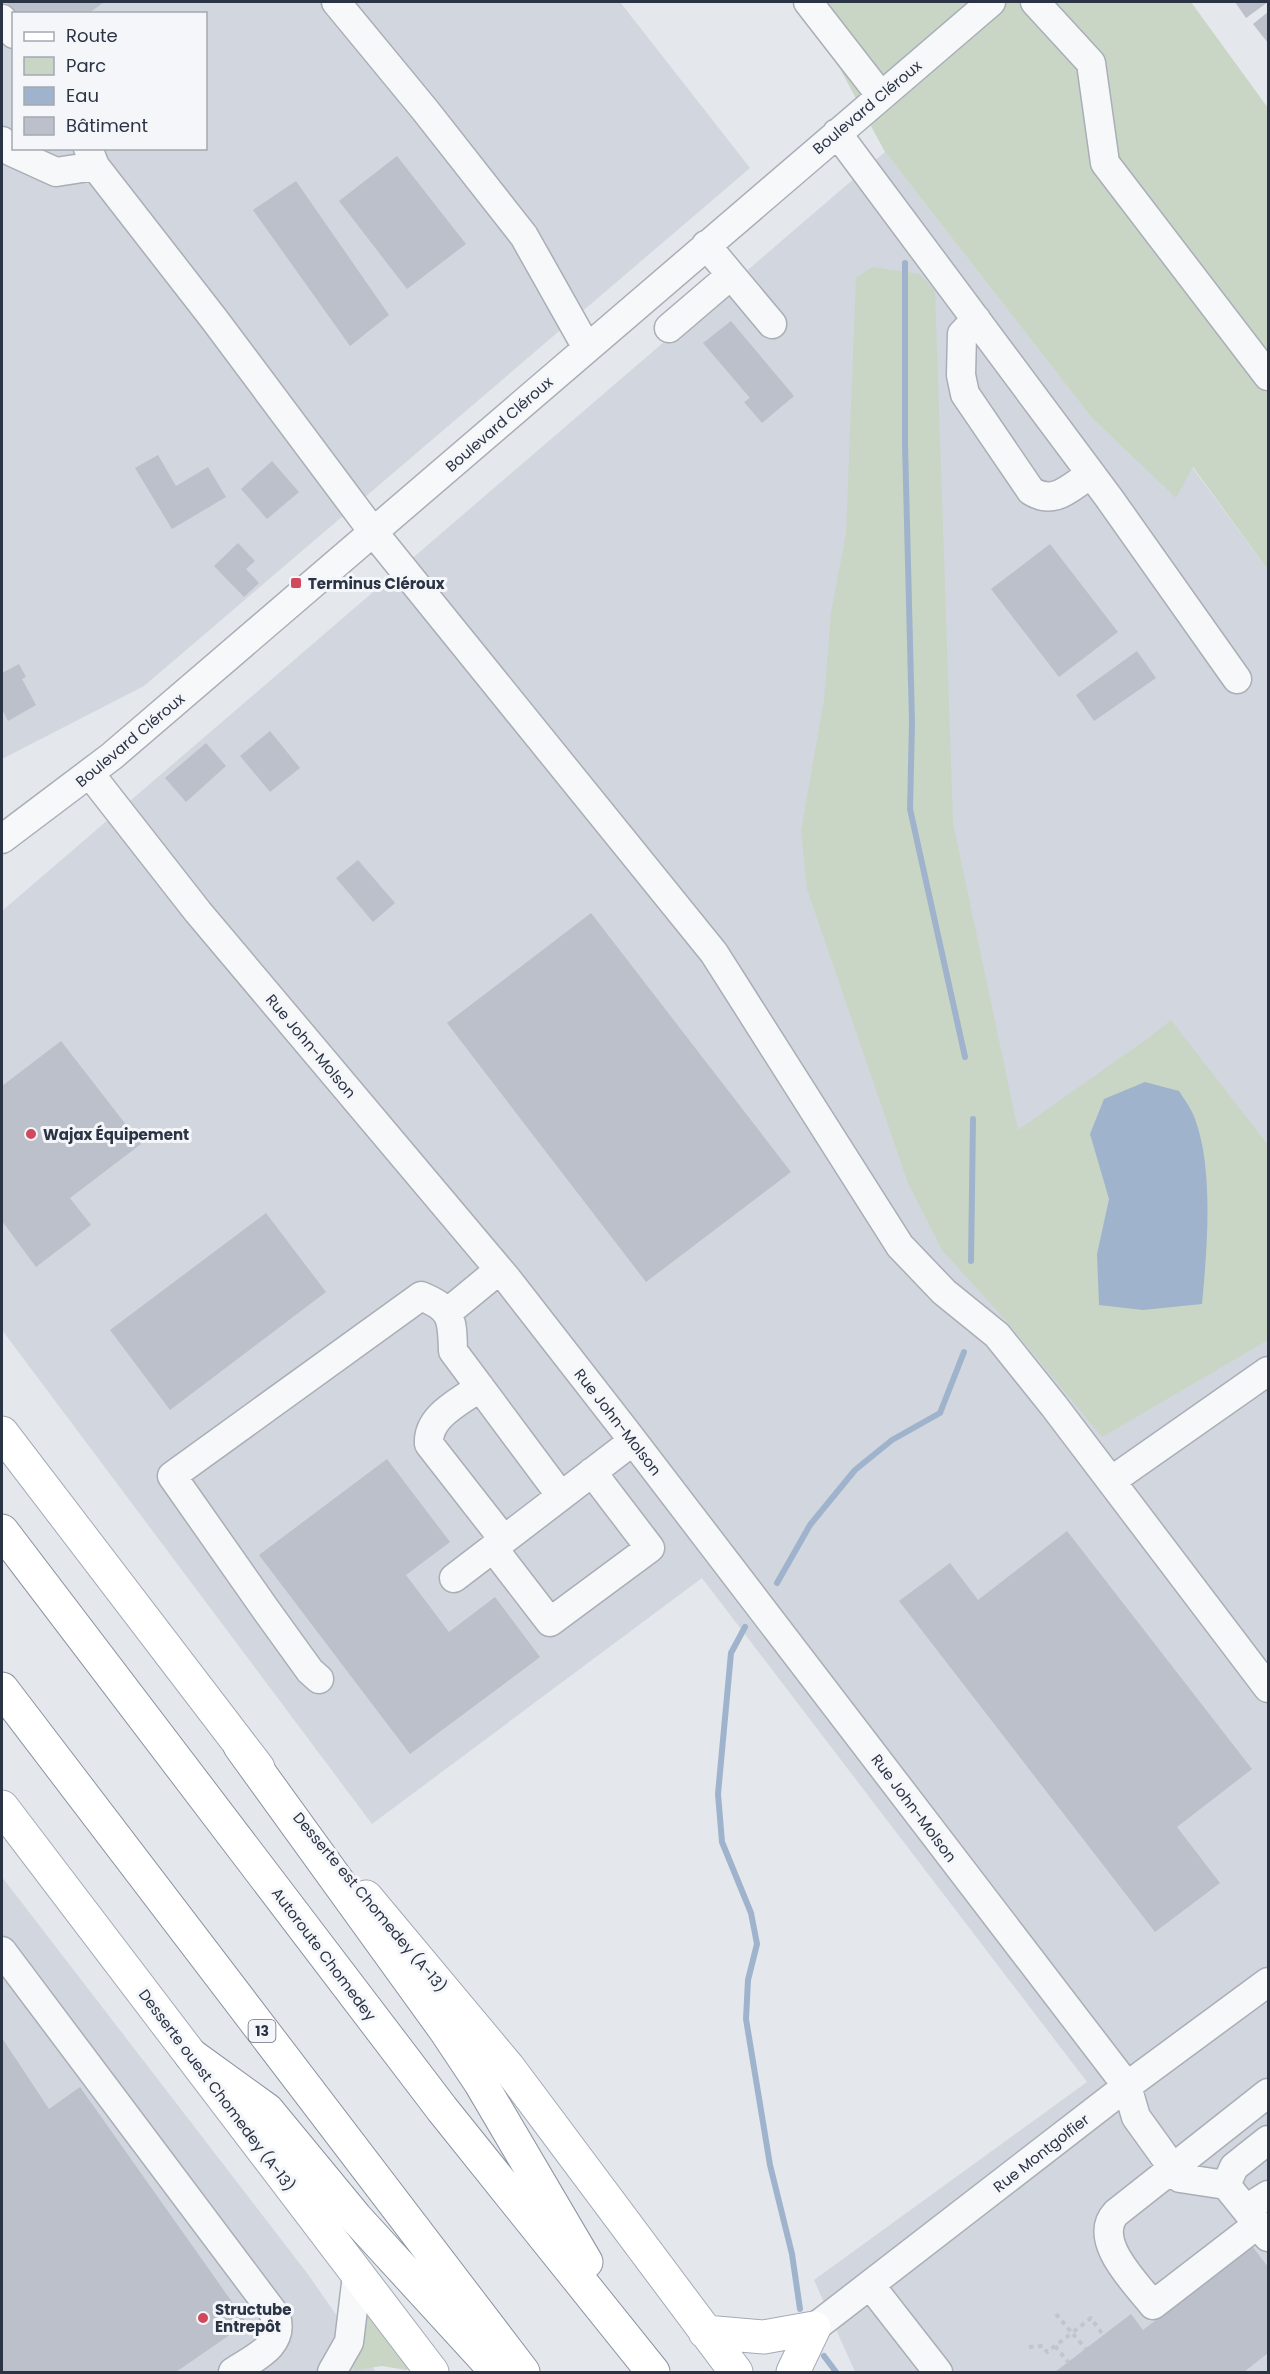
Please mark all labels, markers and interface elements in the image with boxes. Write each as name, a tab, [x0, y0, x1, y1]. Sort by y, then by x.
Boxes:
legend	[12, 12, 207, 150]
text: Route	[66, 23, 118, 48]
text: Parc	[66, 53, 106, 78]
street label: Boulevard Cléroux	[808, 55, 926, 159]
text: Eau	[66, 83, 99, 108]
text: Bâtiment	[66, 113, 148, 138]
street label: Boulevard Cléroux	[441, 371, 557, 477]
place label: Terminus Cléroux	[308, 573, 445, 594]
marker: Terminus Cléroux	[289, 576, 303, 590]
street label: Boulevard Cléroux	[71, 688, 189, 792]
street label: Rue John-Molson	[261, 989, 361, 1103]
place label: Wajax Équipement	[43, 1124, 189, 1145]
marker: Wajax Équipement	[24, 1127, 38, 1141]
street label: Rue John-Molson	[570, 1364, 666, 1480]
street label: Rue John-Molson	[866, 1750, 962, 1866]
street label: Desserte est Chomedey (A-13)	[288, 1808, 452, 1996]
street label: Autoroute Chomedey	[267, 1883, 381, 2025]
street label: Desserte ouest Chomedey (A-13)	[134, 1985, 300, 2195]
road number: 13	[248, 2020, 276, 2042]
street label: Rue Montgolfier	[989, 2109, 1094, 2197]
place label: Structube Entrepôt	[215, 2299, 292, 2337]
marker: Structube Entrepôt	[196, 2311, 210, 2325]

